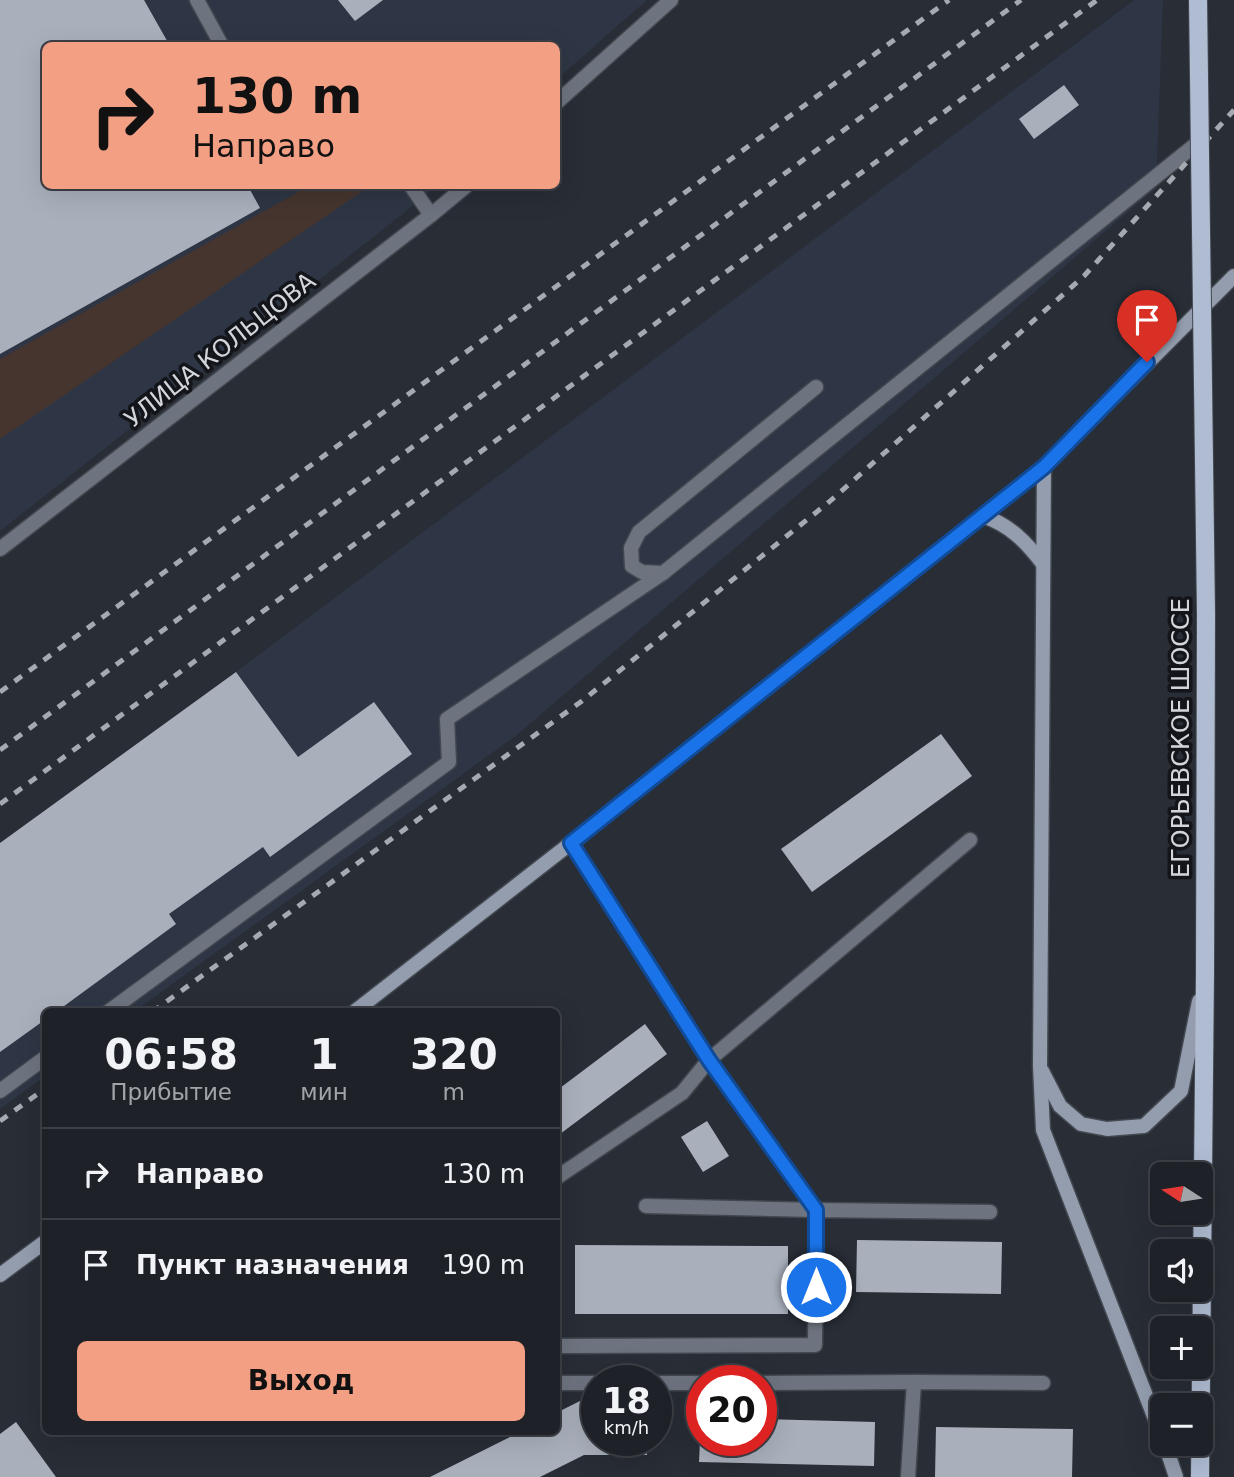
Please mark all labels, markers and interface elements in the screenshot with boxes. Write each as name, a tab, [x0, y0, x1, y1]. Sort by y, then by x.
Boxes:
text: 130 m	[192, 68, 362, 125]
icon: right	[77, 70, 168, 161]
text: Направо	[192, 127, 335, 165]
street label: УЛИЦА КОЛЬЦОВА	[119, 267, 321, 433]
pin	[1117, 290, 1177, 362]
icon: arrive	[1128, 301, 1166, 339]
street label: ЕГОРЬЕВСКОЕ ШОССЕ	[1167, 598, 1195, 878]
text: 06:58	[104, 1030, 238, 1079]
text: 1	[309, 1030, 339, 1079]
text: 320	[410, 1030, 498, 1079]
text: Прибытие	[110, 1079, 232, 1105]
text: мин	[300, 1079, 348, 1105]
text: m	[443, 1079, 465, 1105]
icon: right	[77, 1155, 115, 1193]
text: Направо	[136, 1159, 264, 1189]
text: 130 m	[442, 1159, 525, 1189]
north arrow	[1150, 1162, 1213, 1225]
map controls	[1150, 1162, 1213, 1456]
button: sound	[1150, 1239, 1213, 1302]
icon: arrive	[77, 1246, 115, 1284]
text: Пункт назначения	[136, 1250, 409, 1280]
text: 190 m	[442, 1250, 525, 1280]
position arrow	[779, 1250, 853, 1324]
button: +	[1150, 1316, 1213, 1379]
button: Выход	[77, 1341, 525, 1421]
speed limit sign: 20	[686, 1365, 777, 1456]
text: 18	[602, 1381, 651, 1421]
button: −	[1150, 1393, 1213, 1456]
text: km/h	[604, 1417, 649, 1438]

